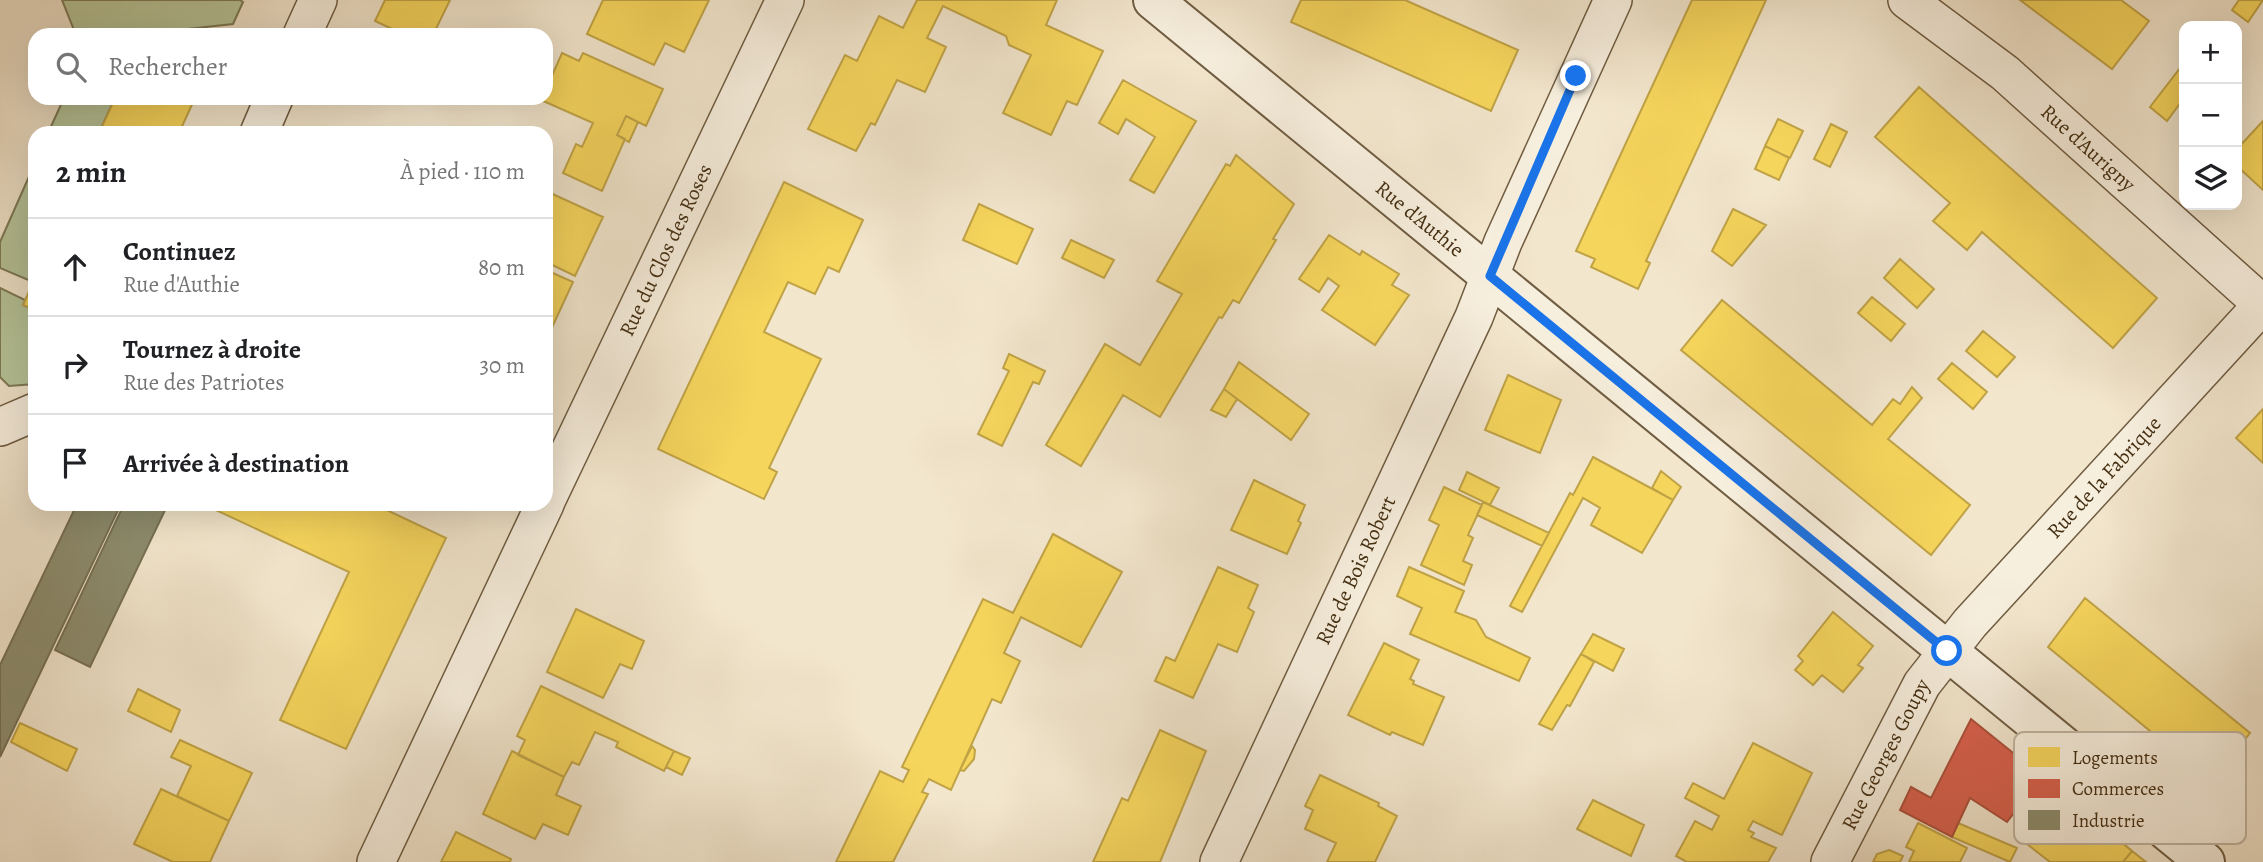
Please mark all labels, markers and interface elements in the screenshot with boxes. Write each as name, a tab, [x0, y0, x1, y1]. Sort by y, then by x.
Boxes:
map controls	[2179, 21, 2242, 210]
button: +	[2179, 21, 2242, 84]
search box	[28, 28, 553, 105]
icon: search	[52, 48, 90, 86]
text: Rechercher	[108, 49, 228, 84]
route end	[1560, 60, 1591, 91]
button: −	[2179, 84, 2242, 147]
street label: Rue d'Aurigny	[2035, 98, 2142, 198]
button: layers	[2179, 147, 2242, 210]
text: 2 min	[56, 152, 126, 192]
text: À pied · 110 m	[400, 156, 525, 187]
street label: Rue du Clos des Roses	[613, 159, 719, 341]
street label: Rue d'Authie	[1370, 174, 1470, 263]
text: Continuez	[123, 234, 236, 269]
icon: ahead	[56, 248, 94, 286]
text: 80 m	[478, 252, 525, 283]
text: Rue d'Authie	[123, 269, 240, 300]
text: Tournez à droite	[123, 332, 301, 367]
icon: right	[56, 346, 94, 384]
text: 30 m	[479, 350, 525, 381]
text: Rue des Patriotes	[123, 367, 285, 398]
street label: Rue de la Fabrique	[2041, 410, 2167, 544]
icon: arrive	[56, 444, 94, 482]
text: Arrivée à destination	[123, 446, 349, 481]
street label: Rue de Bois Robert	[1309, 491, 1402, 649]
route start	[1931, 635, 1962, 666]
street label: Rue Georges Goupy	[1835, 673, 1937, 835]
legend	[2014, 732, 2246, 844]
text: Logements	[2072, 745, 2158, 771]
text: Commerces	[2072, 776, 2164, 802]
text: Industrie	[2072, 808, 2145, 834]

